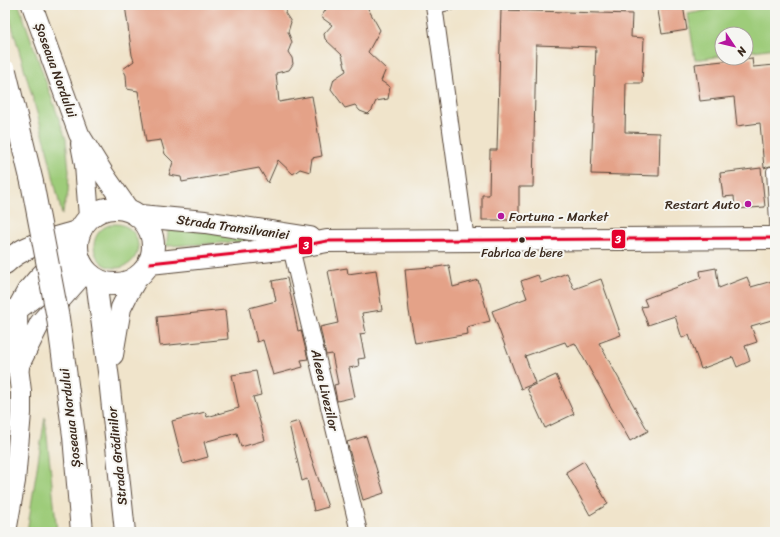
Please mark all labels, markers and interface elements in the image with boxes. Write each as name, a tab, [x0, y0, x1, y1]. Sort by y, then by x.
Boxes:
street label: Șoseaua Nordului	[28, 19, 84, 121]
north arrow	[714, 26, 754, 66]
text: N	[732, 42, 752, 60]
place label: Restart Auto	[665, 193, 740, 216]
marker: Restart Auto	[743, 199, 753, 209]
place label: Fortuna - Market	[509, 205, 609, 228]
street label: Strada Transilvaniei	[175, 208, 291, 246]
marker: Fortuna - Market	[496, 211, 506, 221]
line badge: 3	[611, 229, 626, 249]
text: 3	[614, 230, 622, 249]
marker: Fabrica de bere	[517, 235, 527, 245]
line badge: 3	[298, 236, 313, 255]
text: 3	[302, 236, 310, 255]
place label: Fabrica de bere	[481, 242, 563, 264]
street label: Aleea Livezilor	[304, 346, 346, 434]
street label: Șoseaua Nordului	[52, 367, 87, 469]
street label: Strada Grădinilor	[100, 405, 134, 507]

